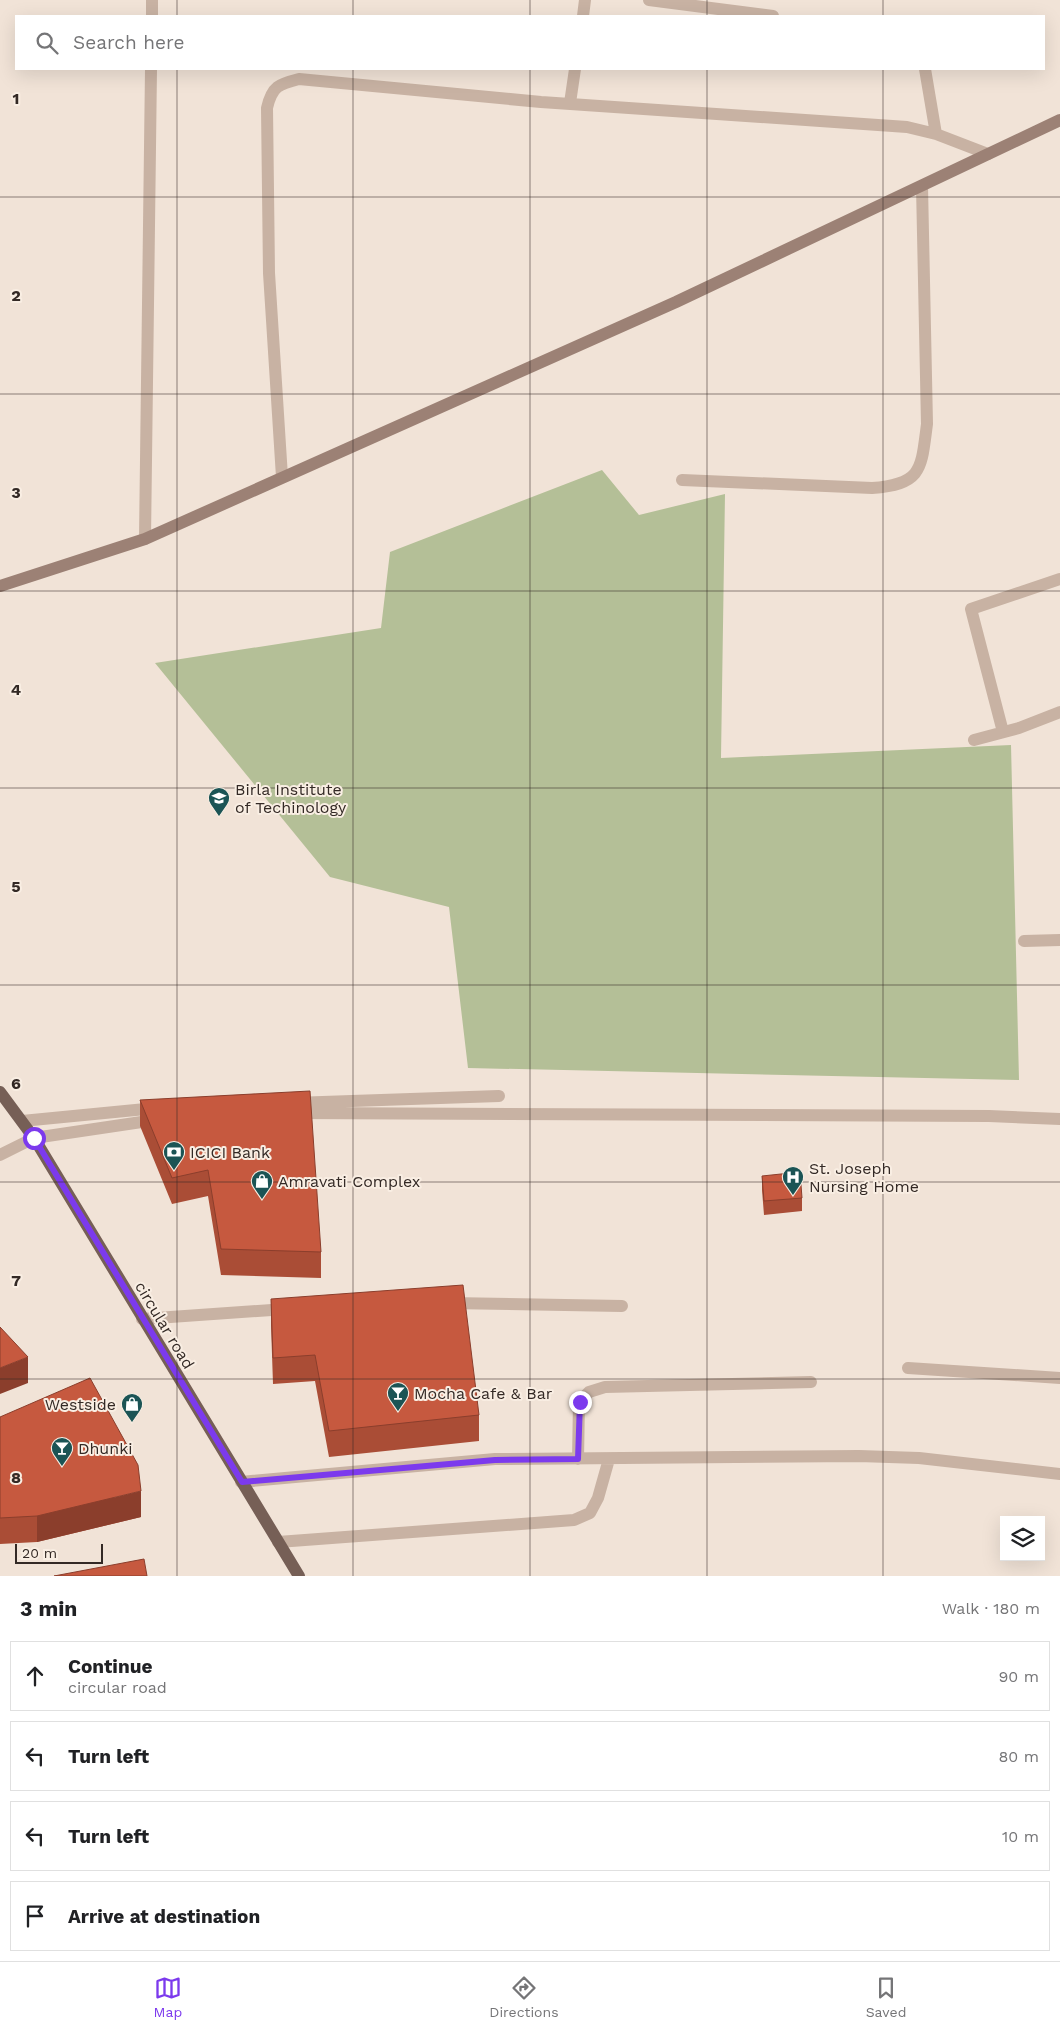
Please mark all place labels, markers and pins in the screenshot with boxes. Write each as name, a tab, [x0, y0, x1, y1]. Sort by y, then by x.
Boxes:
place label: Birla Institute of Techinology	[235, 780, 347, 817]
school or university icon: Birla Institute of Techinology	[207, 786, 231, 817]
bank icon: ICICI Bank	[162, 1140, 186, 1171]
place label: ICICI Bank	[190, 1143, 270, 1162]
place label: St. Joseph Nursing Home	[809, 1159, 919, 1196]
hospital icon: St. Joseph Nursing Home	[781, 1165, 805, 1196]
shop icon: Amravati Complex	[250, 1169, 274, 1200]
place label: Amravati Complex	[278, 1172, 420, 1191]
bar icon: Mocha Cafe & Bar	[386, 1381, 410, 1412]
place label: Mocha Cafe & Bar	[414, 1384, 553, 1403]
shop icon: Westside	[120, 1392, 144, 1423]
place label: Westside	[45, 1395, 116, 1414]
bar icon: Dhunki	[50, 1436, 74, 1467]
place label: Dhunki	[78, 1439, 132, 1458]

